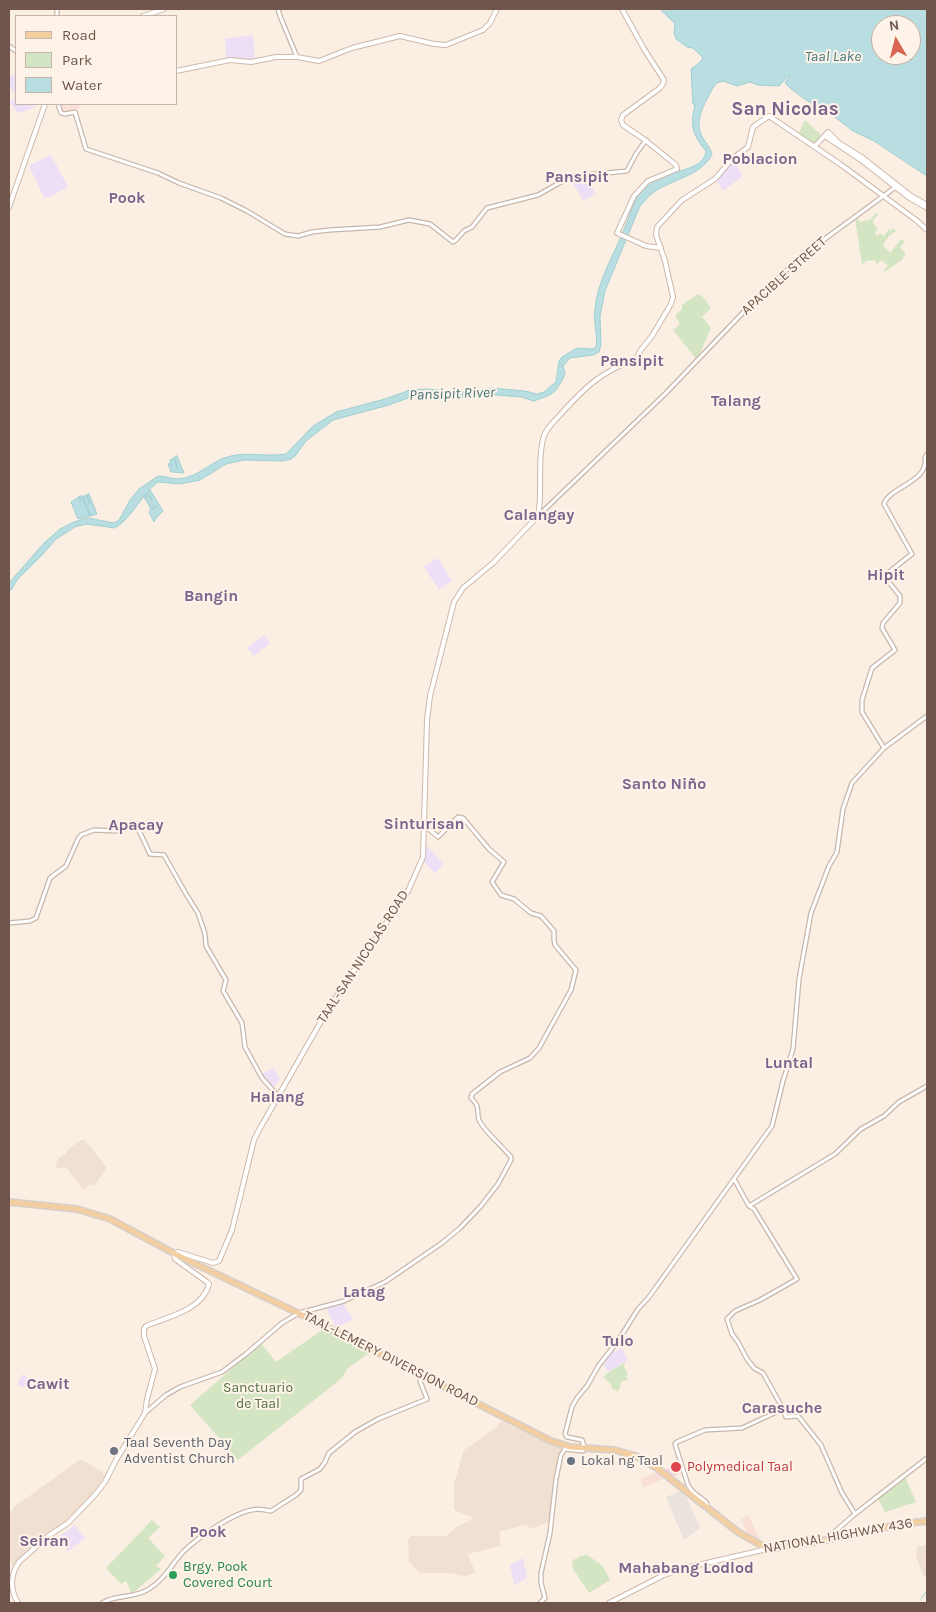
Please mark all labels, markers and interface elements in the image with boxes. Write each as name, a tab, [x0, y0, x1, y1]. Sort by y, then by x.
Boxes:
legend	[15, 15, 178, 105]
north arrow	[871, 15, 921, 65]
text: N	[888, 17, 900, 35]
text: Road	[62, 26, 97, 44]
water label: Taal Lake	[805, 48, 861, 66]
text: Park	[62, 51, 92, 69]
text: Water	[62, 76, 102, 94]
district label: San Nicolas	[731, 99, 839, 121]
district label: Poblacion	[722, 149, 798, 169]
district label: Pansipit	[545, 167, 609, 187]
district label: Pook	[109, 188, 145, 208]
street label: APACIBLE STREET	[738, 233, 830, 319]
district label: Pansipit	[600, 351, 664, 371]
water label: Pansipit River	[409, 384, 495, 404]
district label: Talang	[711, 391, 761, 411]
district label: Calangay	[504, 505, 574, 525]
district label: Hipit	[867, 565, 905, 585]
district label: Bangin	[184, 586, 238, 606]
district label: Santo Niño	[622, 774, 706, 794]
district label: Sinturisan	[383, 814, 465, 834]
district label: Apacay	[108, 815, 164, 835]
street label: TAAL-SAN NICOLAS ROAD	[314, 887, 412, 1027]
district label: Luntal	[765, 1053, 813, 1073]
district label: Halang	[250, 1087, 304, 1107]
district label: Latag	[343, 1282, 385, 1302]
street label: TAAL-LEMERY DIVERSION ROAD	[301, 1307, 481, 1411]
district label: Tulo	[602, 1331, 634, 1351]
district label: Cawit	[26, 1374, 70, 1394]
park label: Sanctuario de Taal	[223, 1380, 293, 1412]
district label: Carasuche	[742, 1398, 822, 1418]
place label: Taal Seventh Day Adventist Church	[124, 1435, 235, 1468]
marker: Taal Seventh Day Adventist Church	[108, 1445, 120, 1457]
place label: Lokal ng Taal	[581, 1453, 663, 1469]
marker: Lokal ng Taal	[565, 1455, 577, 1467]
place label: Polymedical Taal	[687, 1459, 793, 1475]
marker: Polymedical Taal	[669, 1460, 683, 1474]
street label: NATIONAL HIGHWAY 436	[762, 1515, 914, 1557]
district label: Pook	[190, 1522, 226, 1542]
district label: Seiran	[19, 1531, 69, 1551]
district label: Mahabang Lodlod	[618, 1558, 754, 1578]
place label: Brgy. Pook Covered Court	[183, 1559, 272, 1591]
marker: Brgy. Pook Covered Court	[167, 1569, 179, 1581]

